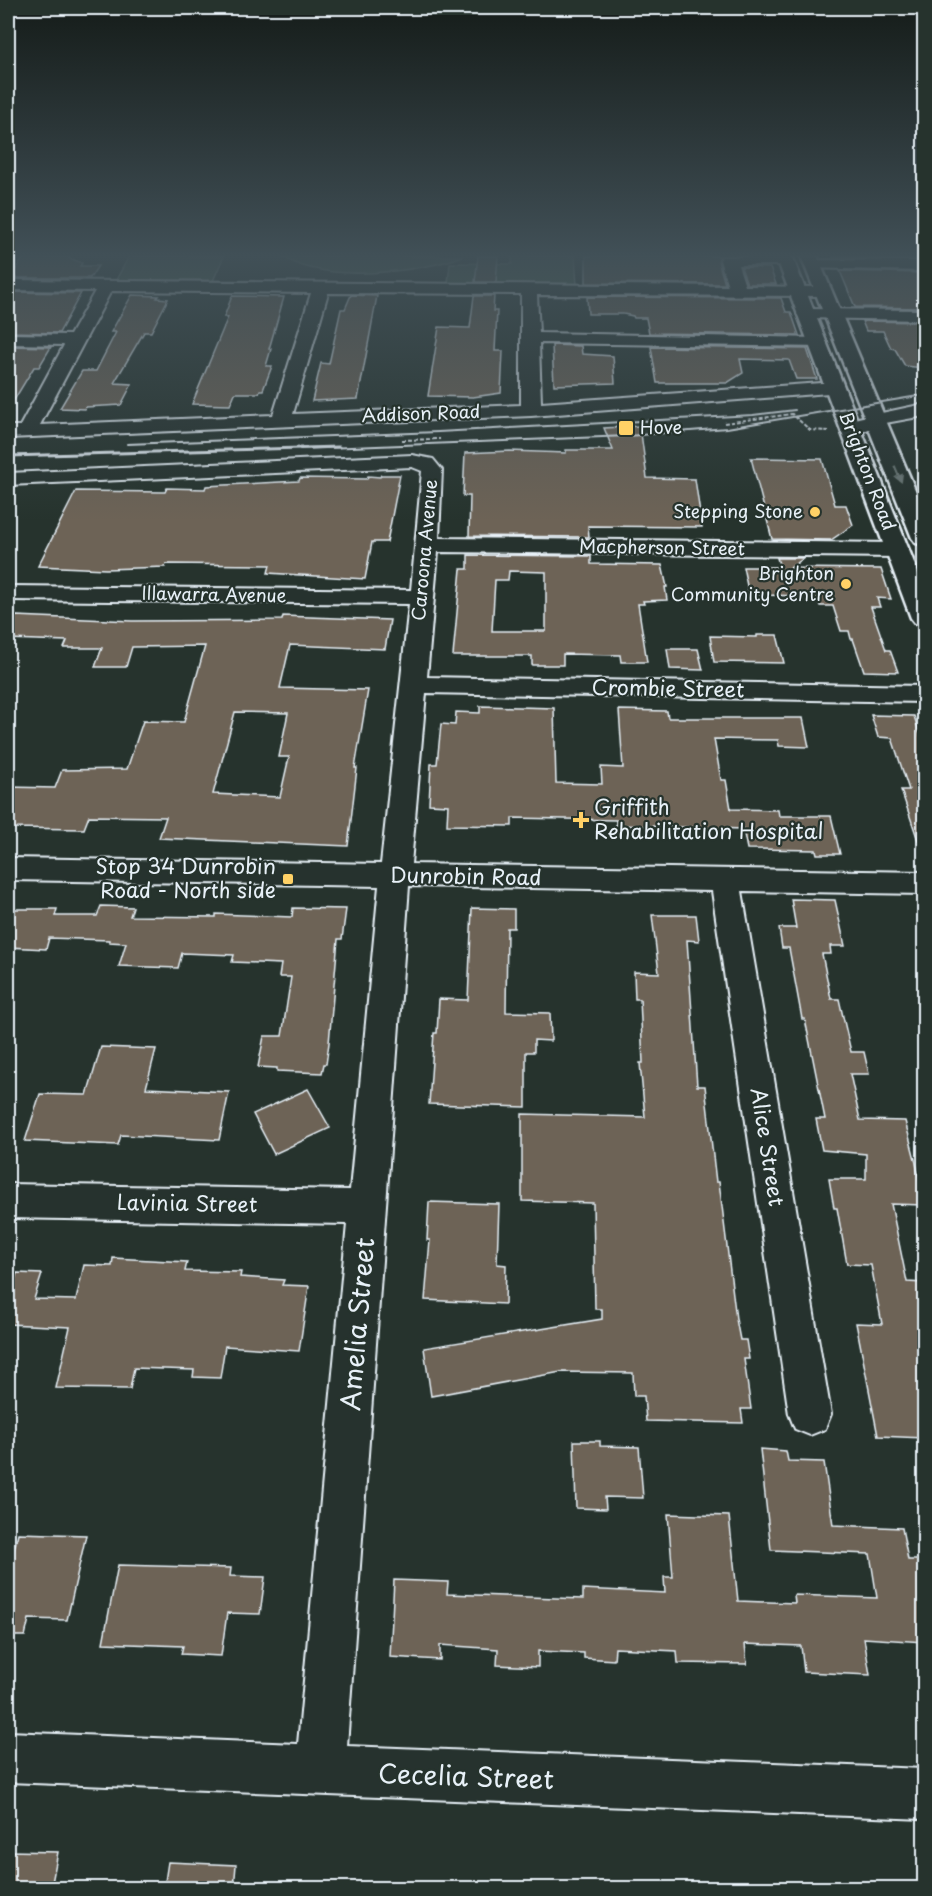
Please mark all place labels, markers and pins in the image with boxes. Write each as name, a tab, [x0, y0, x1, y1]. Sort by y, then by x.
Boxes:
place label: Hove	[640, 413, 682, 440]
marker: Hove	[617, 419, 635, 437]
place label: Stepping Stone	[673, 497, 803, 524]
marker: Stepping Stone	[808, 505, 822, 519]
place label: Brighton Community Centre	[671, 559, 834, 607]
marker: Brighton Community Centre	[839, 577, 853, 591]
place label: Griffith Rehabilitation Hospital	[594, 790, 824, 846]
marker: Griffith Rehabilitation Hospital	[572, 811, 590, 829]
place label: Stop 34 Dunrobin Road - North side	[96, 849, 276, 905]
marker: Stop 34 Dunrobin Road - North side	[281, 872, 295, 886]

